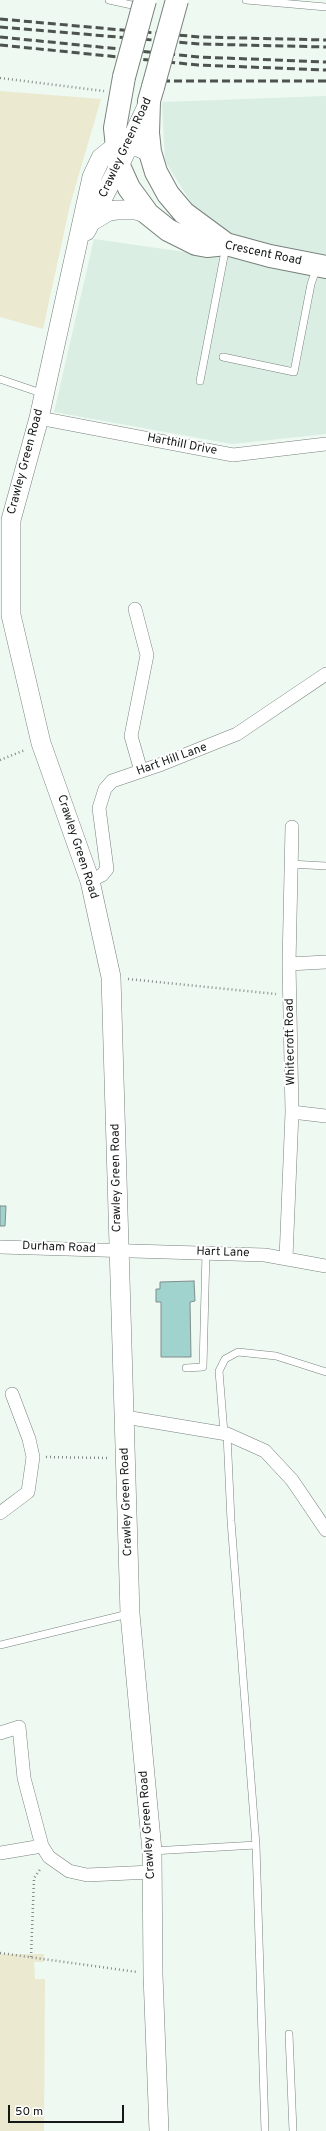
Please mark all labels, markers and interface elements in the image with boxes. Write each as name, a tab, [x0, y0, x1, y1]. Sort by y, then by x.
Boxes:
street label: Crawley Green Road	[97, 96, 155, 200]
street label: Crescent Road	[223, 239, 303, 269]
street label: Crawley Green Road	[5, 408, 47, 516]
street label: Harthill Drive	[146, 431, 218, 459]
street label: Hart Hill Lane	[135, 741, 209, 779]
street label: Crawley Green Road	[53, 793, 101, 901]
street label: Whitecroft Road	[283, 998, 299, 1086]
street label: Crawley Green Road	[109, 1124, 125, 1232]
street label: Durham Road	[22, 1240, 96, 1256]
street label: Hart Lane	[196, 1245, 250, 1261]
street label: Crawley Green Road	[118, 1447, 136, 1557]
street label: Crawley Green Road	[137, 1770, 159, 1880]
scale bar	[10, 2097, 126, 2123]
text: 50 m	[15, 2104, 43, 2120]

